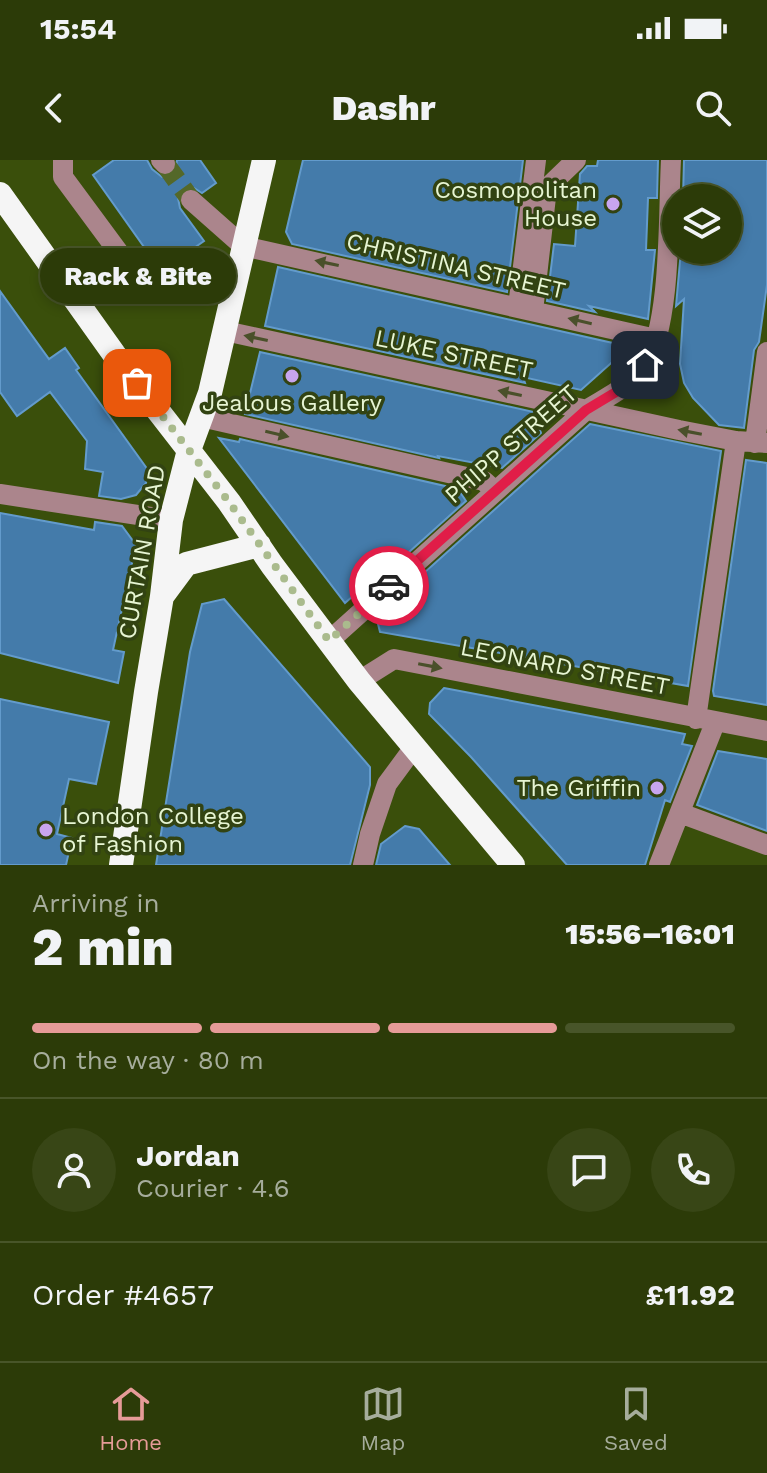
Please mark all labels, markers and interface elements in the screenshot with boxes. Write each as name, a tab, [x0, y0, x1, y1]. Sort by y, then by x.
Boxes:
text: 15:54	[40, 11, 116, 46]
icon: back	[32, 86, 76, 130]
icon: search	[691, 86, 735, 130]
text: Dashr	[332, 87, 435, 129]
place label: Cosmopolitan House	[435, 176, 597, 232]
map controls	[662, 184, 742, 264]
button: layers	[662, 184, 742, 264]
marker: Cosmopolitan House	[604, 195, 622, 213]
street label: CHRISTINA STREET	[344, 227, 568, 305]
callout: Rack & Bite	[39, 247, 235, 303]
one-way arrow	[314, 256, 339, 269]
text: Rack & Bite	[64, 261, 212, 291]
one-way arrow	[568, 315, 593, 327]
street label: LUKE STREET	[373, 324, 535, 384]
one-way arrow	[244, 331, 269, 344]
pin	[611, 331, 679, 399]
icon: home	[623, 343, 667, 387]
pin	[103, 349, 171, 417]
icon: bag	[115, 361, 159, 405]
marker: Jealous Gallery	[283, 367, 301, 385]
street label: PHIPP STREET	[439, 379, 583, 509]
one-way arrow	[498, 386, 523, 399]
place label: Jealous Gallery	[202, 389, 383, 417]
one-way arrow	[677, 426, 702, 438]
one-way arrow	[264, 428, 289, 441]
street label: CURTAIN ROAD	[113, 463, 171, 641]
courier	[349, 546, 429, 626]
icon: car	[367, 564, 411, 608]
street label: LEONARD STREET	[458, 633, 672, 701]
one-way arrow	[418, 661, 443, 673]
place label: The Griffin	[516, 774, 641, 802]
marker: The Griffin	[648, 779, 666, 797]
place label: London College of Fashion	[62, 802, 244, 858]
marker: London College of Fashion	[37, 821, 55, 839]
text: Arriving in	[32, 888, 160, 918]
text: 15:56–16:01	[565, 916, 735, 951]
text: 2 min	[32, 917, 174, 978]
text: On the way · 80 m	[32, 1045, 264, 1075]
button: person	[32, 1128, 116, 1212]
button: chat	[547, 1128, 631, 1212]
button: phone	[651, 1128, 735, 1212]
text: Jordan	[136, 1138, 240, 1173]
text: Courier · 4.6	[136, 1173, 290, 1203]
text: Order #4657	[32, 1277, 214, 1312]
text: £11.92	[645, 1277, 735, 1312]
tab: Home	[99, 1382, 162, 1455]
tab: Map	[361, 1382, 405, 1455]
tab: Saved	[604, 1382, 668, 1455]

